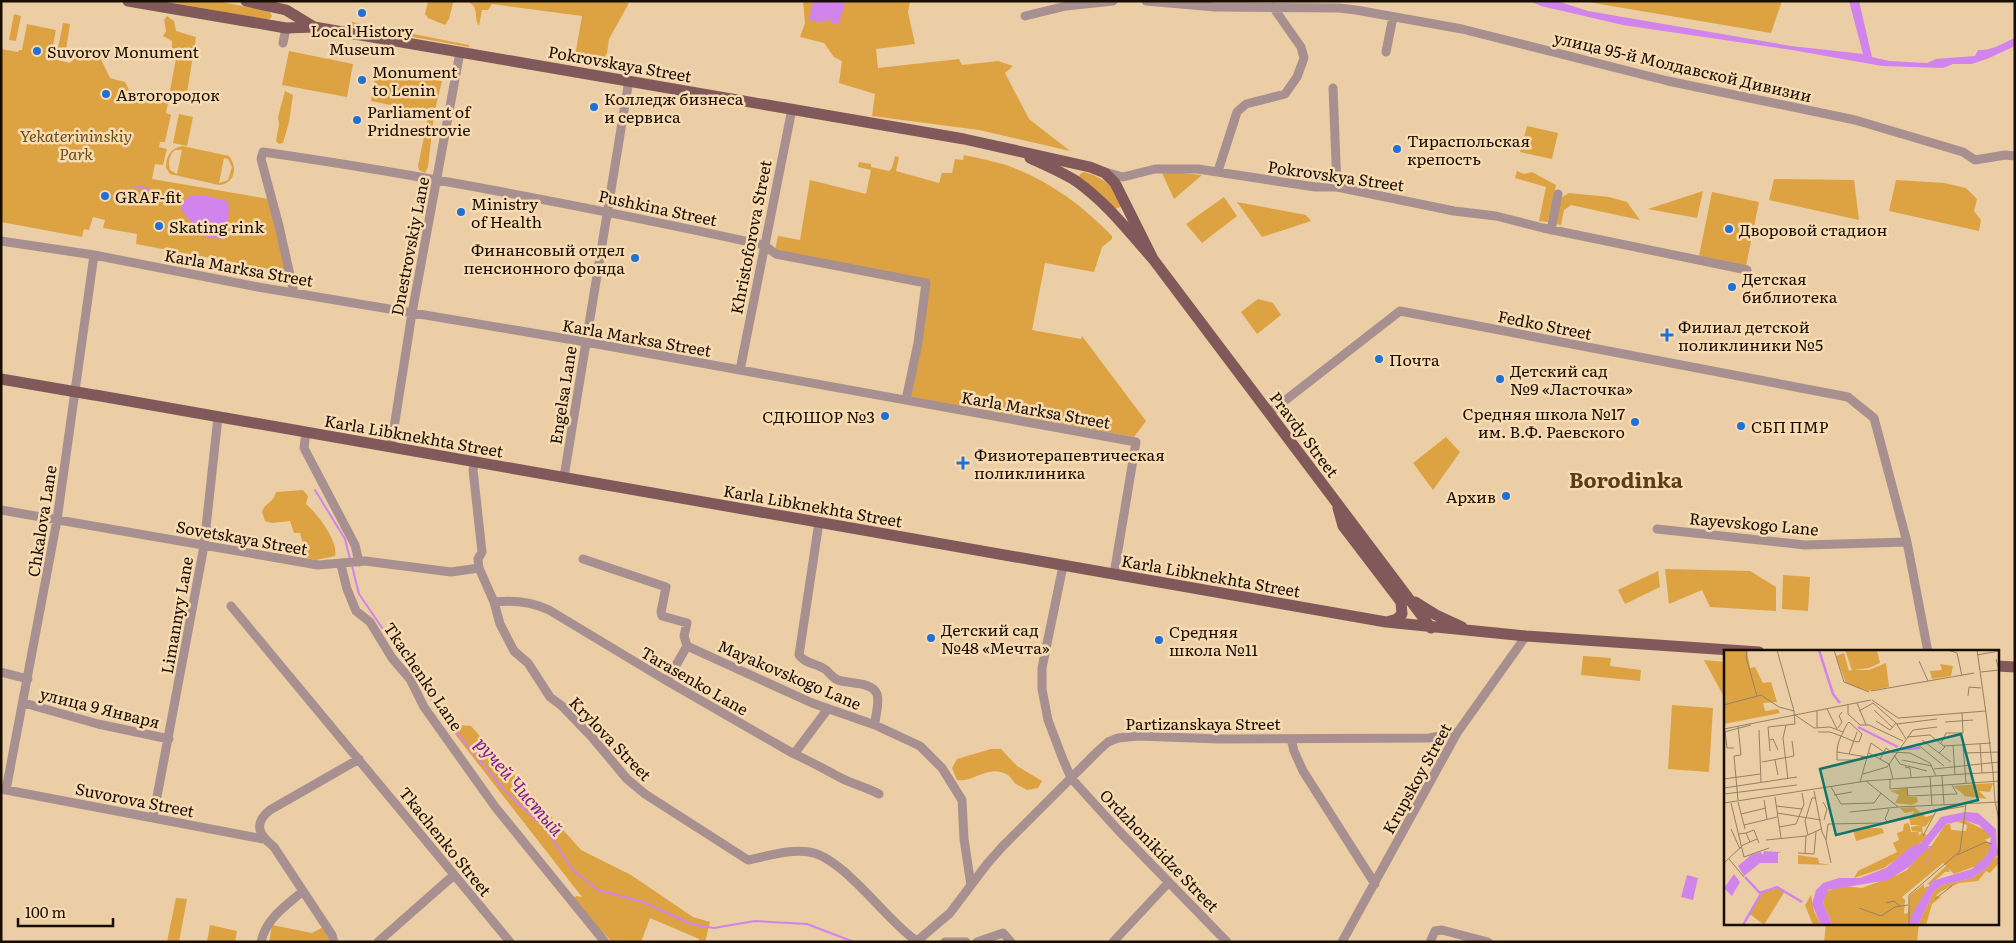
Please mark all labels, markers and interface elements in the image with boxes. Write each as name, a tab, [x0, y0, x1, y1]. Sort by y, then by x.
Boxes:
marker: Local History Museum	[356, 7, 368, 19]
place label: Local History Museum	[311, 18, 414, 60]
street label: улица 95-й Молдавской Дивизии	[1552, 25, 1814, 107]
place label: Suvorov Monument	[47, 39, 200, 63]
street label: Pokrovskaya Street	[546, 39, 694, 88]
marker: Suvorov Monument	[31, 45, 43, 57]
place label: Monument to Lenin	[372, 59, 458, 101]
marker: Monument to Lenin	[356, 74, 368, 86]
place label: Автогородок	[116, 82, 220, 106]
place label: Колледж бизнеса и сервиса	[604, 86, 744, 128]
marker: Автогородок	[100, 88, 112, 100]
place label: Parliament of Pridnestrovie	[367, 99, 472, 141]
marker: Колледж бизнеса и сервиса	[588, 101, 600, 113]
marker: Parliament of Pridnestrovie	[351, 114, 363, 126]
park label: Yekaterininskiy Park	[20, 123, 132, 165]
place label: Тираспольская крепость	[1407, 128, 1530, 170]
marker: Тираспольская крепость	[1391, 143, 1403, 155]
street label: Pokrovskya Street	[1266, 154, 1406, 197]
street label: Khristoforova Street	[723, 157, 777, 316]
street label: Dnestrovskiy Lane	[384, 174, 434, 318]
street label: Pushkina Street	[596, 183, 720, 231]
place label: GRAF-fit	[115, 184, 182, 208]
marker: GRAF-fit	[99, 190, 111, 202]
place label: Ministry of Health	[471, 191, 543, 233]
marker: Ministry of Health	[455, 206, 467, 218]
place label: Skating rink	[169, 214, 264, 238]
place label: Дворовой стадион	[1739, 217, 1887, 241]
marker: Skating rink	[153, 220, 165, 232]
marker: Дворовой стадион	[1723, 223, 1735, 235]
place label: Финансовый отдел пенсионного фонда	[463, 237, 625, 279]
street label: Karla Marksa Street	[163, 242, 316, 292]
marker: Финансовый отдел пенсионного фонда	[629, 252, 641, 264]
place label: Детская библиотека	[1742, 266, 1838, 308]
marker: Детская библиотека	[1726, 281, 1738, 293]
street label: Fedko Street	[1496, 303, 1595, 345]
street label: Karla Marksa Street	[561, 312, 714, 362]
place label: Филиал детской поликлиники №5	[1678, 314, 1823, 356]
marker: Филиал детской поликлиники №5	[1660, 328, 1674, 342]
street label: Engelsa Lane	[542, 344, 582, 446]
place label: Почта	[1389, 347, 1440, 371]
marker: Почта	[1373, 353, 1385, 365]
place label: Детский сад №9 «Ласточка»	[1510, 358, 1633, 400]
marker: Детский сад №9 «Ласточка»	[1494, 373, 1506, 385]
street label: Karla Marksa Street	[960, 384, 1113, 434]
street label: Pravdy Street	[1265, 386, 1346, 482]
place label: Средняя школа №17 им. В.Ф. Раевского	[1463, 401, 1625, 443]
place label: СДЮШОР №3	[762, 404, 875, 428]
street label: Karla Libknekhta Street	[323, 407, 506, 463]
marker: СДЮШОР №3	[879, 410, 891, 422]
place label: СБП ПМР	[1751, 414, 1829, 438]
marker: Средняя школа №17 им. В.Ф. Раевского	[1629, 416, 1641, 428]
marker: СБП ПМР	[1735, 420, 1747, 432]
place label: Физиотерапевтическая поликлиника	[974, 442, 1165, 484]
marker: Физиотерапевтическая поликлиника	[956, 456, 970, 470]
street label: Chkalova Lane	[20, 463, 62, 579]
district label: Borodinka	[1569, 463, 1684, 494]
street label: Karla Libknekhta Street	[722, 477, 905, 533]
place label: Архив	[1446, 484, 1496, 508]
marker: Архив	[1500, 490, 1512, 502]
street label: Rayevskogo Lane	[1688, 505, 1820, 541]
street label: Sovetskaya Street	[174, 514, 310, 560]
street label: Karla Libknekhta Street	[1120, 547, 1303, 603]
street label: Limannyy Lane	[154, 554, 198, 676]
street label: Tkachenko Lane	[379, 617, 469, 735]
place label: Детский сад №48 «Мечта»	[941, 617, 1050, 659]
place label: Средняя школа №11	[1169, 619, 1259, 661]
marker: Детский сад №48 «Мечта»	[925, 632, 937, 644]
street label: Mayakovskogo Lane	[715, 633, 865, 715]
marker: Средняя школа №11	[1153, 634, 1165, 646]
street label: Tarasenko Lane	[637, 639, 753, 721]
inset map	[1724, 650, 1998, 926]
street label: улица 9 Января	[37, 680, 163, 734]
street label: Krylova Street	[564, 690, 658, 786]
street label: Partizanskaya Street	[1125, 711, 1281, 735]
street label: Krupskoy Street	[1376, 718, 1457, 838]
water label: ручей Чистый	[469, 731, 571, 842]
street label: Suvorova Street	[73, 776, 197, 822]
street label: Tkachenko Street	[394, 781, 498, 901]
street label: Ordzhonikidze Street	[1095, 783, 1226, 917]
scale bar	[18, 896, 112, 928]
text: 100 m	[25, 900, 66, 923]

